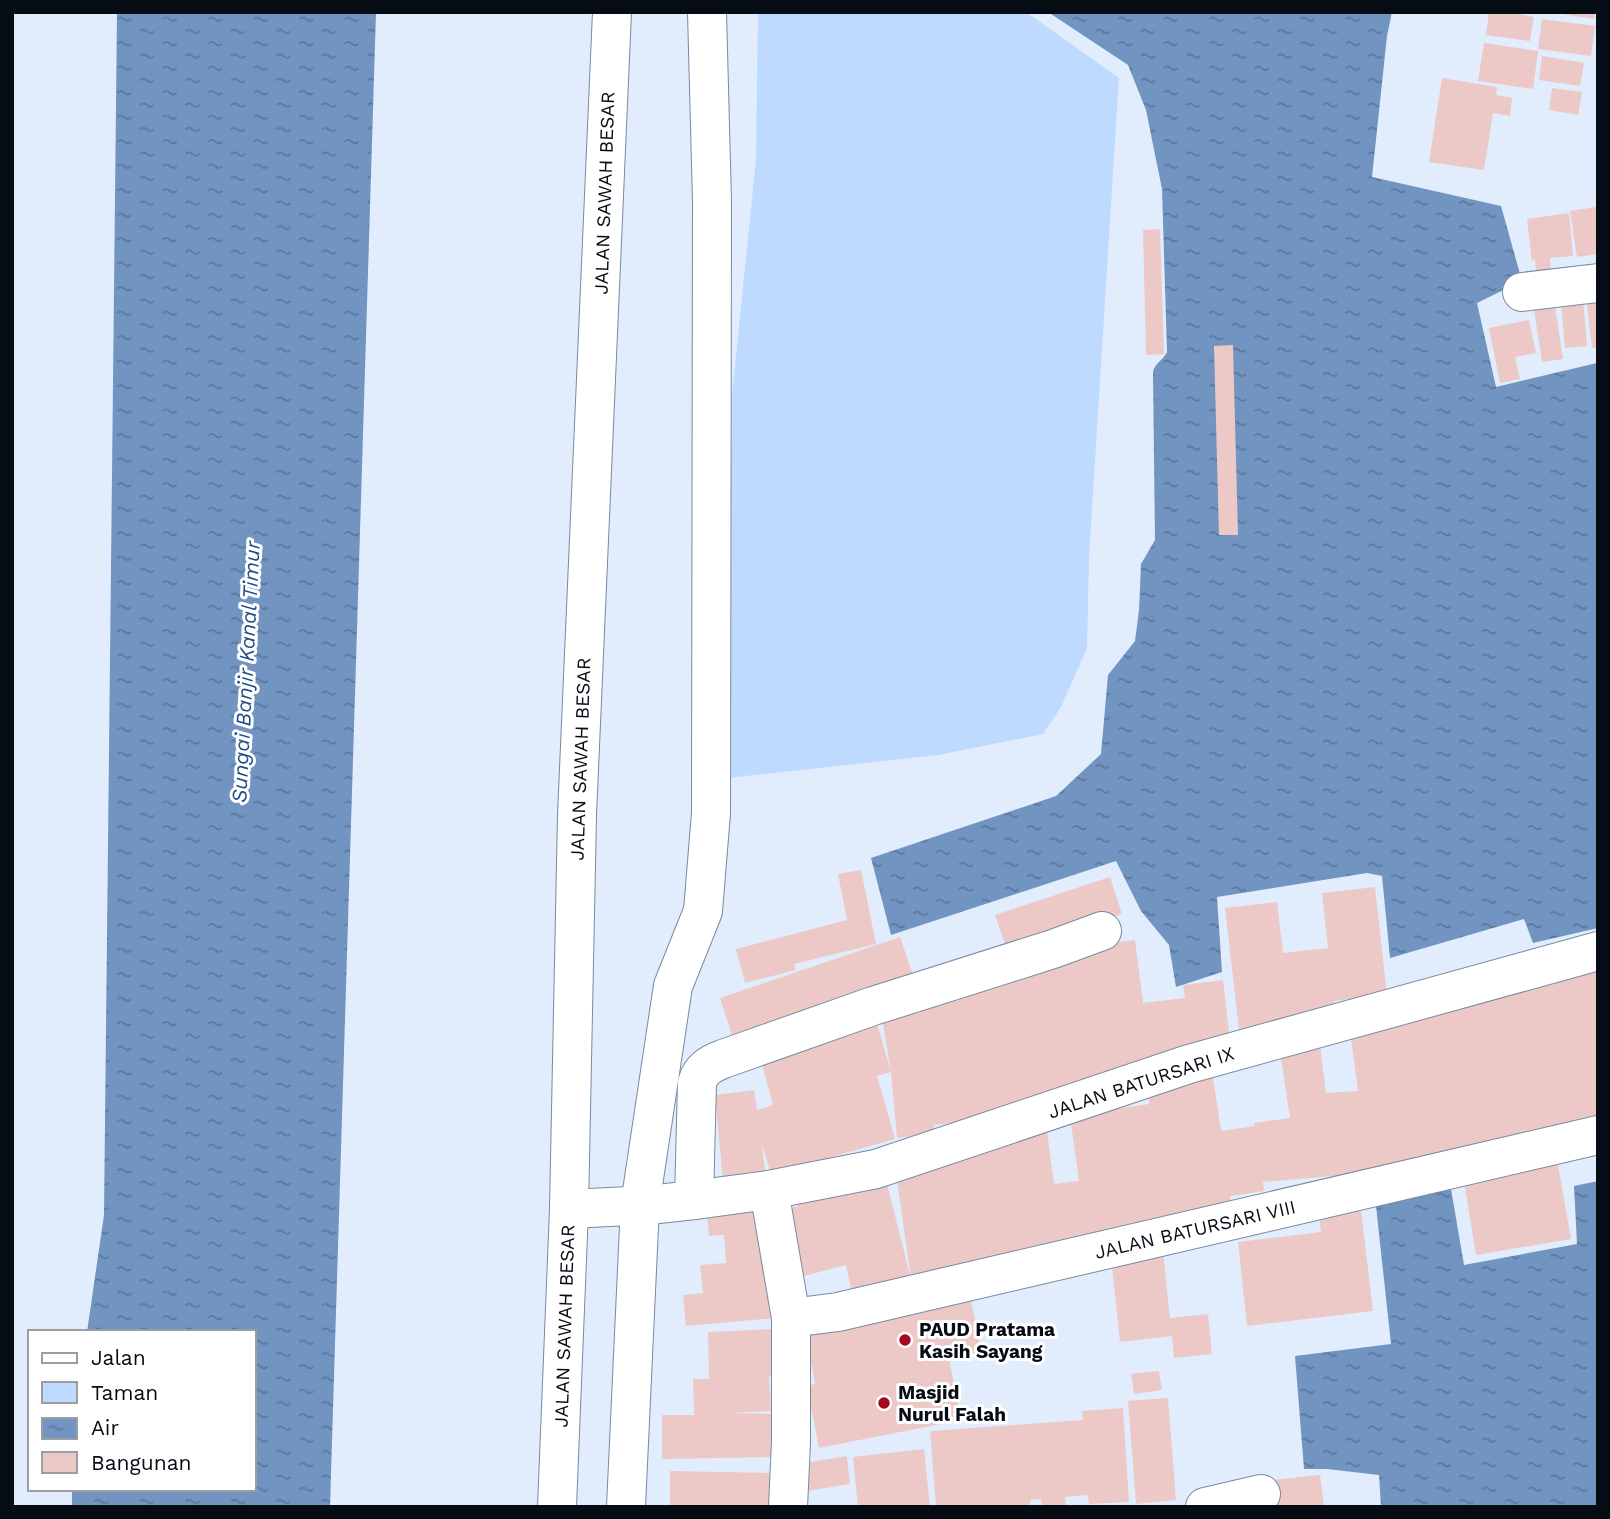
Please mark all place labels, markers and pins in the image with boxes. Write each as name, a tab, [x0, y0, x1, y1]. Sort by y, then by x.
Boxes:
place label: PAUD Pratama Kasih Sayang	[919, 1318, 1055, 1363]
marker: PAUD Pratama Kasih Sayang	[897, 1332, 913, 1348]
place label: Masjid Nurul Falah	[898, 1381, 1006, 1426]
marker: Masjid Nurul Falah	[876, 1395, 892, 1411]

